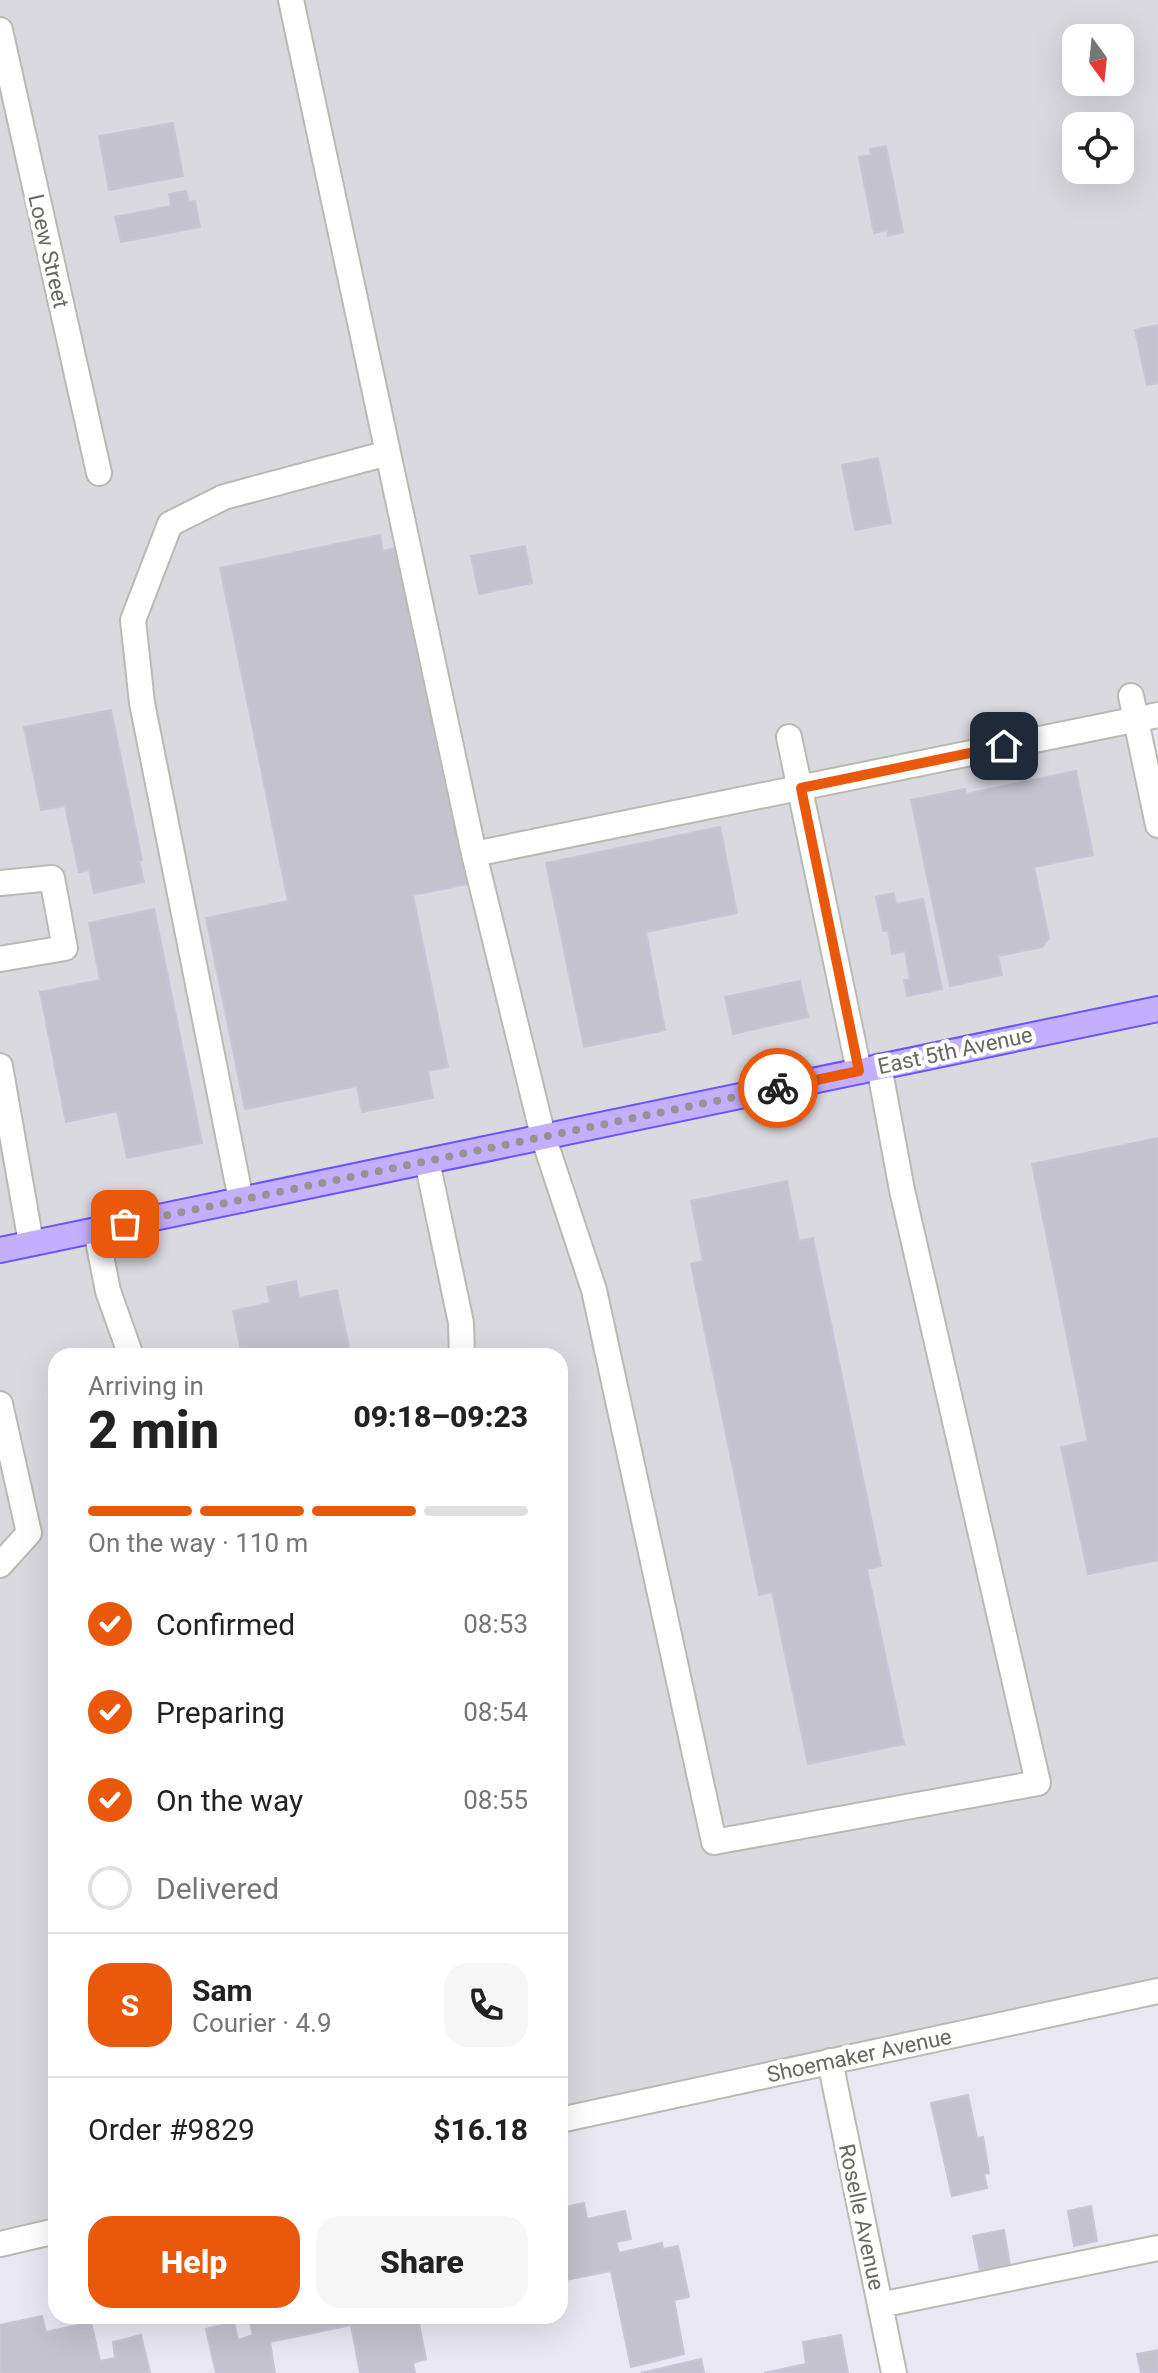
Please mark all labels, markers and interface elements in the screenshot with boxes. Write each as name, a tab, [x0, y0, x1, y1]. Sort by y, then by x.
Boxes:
north arrow	[1062, 24, 1134, 96]
map controls	[1062, 24, 1134, 184]
button: locate	[1062, 112, 1134, 184]
street label: Loew Street	[23, 192, 74, 310]
pin	[970, 712, 1038, 780]
icon: home	[982, 724, 1026, 768]
street label: East 5th Avenue	[875, 1022, 1035, 1079]
courier	[738, 1048, 818, 1128]
icon: bike	[756, 1066, 800, 1110]
pin	[91, 1190, 159, 1258]
icon: bag	[103, 1202, 147, 1246]
text: Arriving in	[88, 1371, 204, 1401]
text: 09:18–09:23	[353, 1399, 528, 1434]
text: 2 min	[88, 1400, 219, 1461]
text: On the way · 110 m	[88, 1528, 308, 1558]
icon: check	[88, 1602, 132, 1646]
text: Confirmed	[156, 1607, 295, 1642]
text: 08:53	[463, 1609, 528, 1639]
icon: check	[88, 1690, 132, 1734]
text: Preparing	[156, 1695, 285, 1730]
text: 08:54	[463, 1697, 528, 1727]
icon: check	[88, 1778, 132, 1822]
text: On the way	[156, 1783, 303, 1818]
text: 08:55	[463, 1785, 528, 1815]
text: Delivered	[156, 1871, 279, 1906]
button: phone	[444, 1963, 528, 2047]
text: Sam	[192, 1973, 253, 2008]
text: S	[121, 1988, 139, 2023]
text: Courier · 4.9	[192, 2008, 332, 2038]
street label: Shoemaker Avenue	[765, 2024, 954, 2087]
text: Order #9829	[88, 2112, 255, 2147]
text: $16.18	[433, 2112, 528, 2147]
street label: Roselle Avenue	[834, 2142, 889, 2293]
button: Help	[88, 2216, 300, 2308]
button: Share	[316, 2216, 528, 2308]

